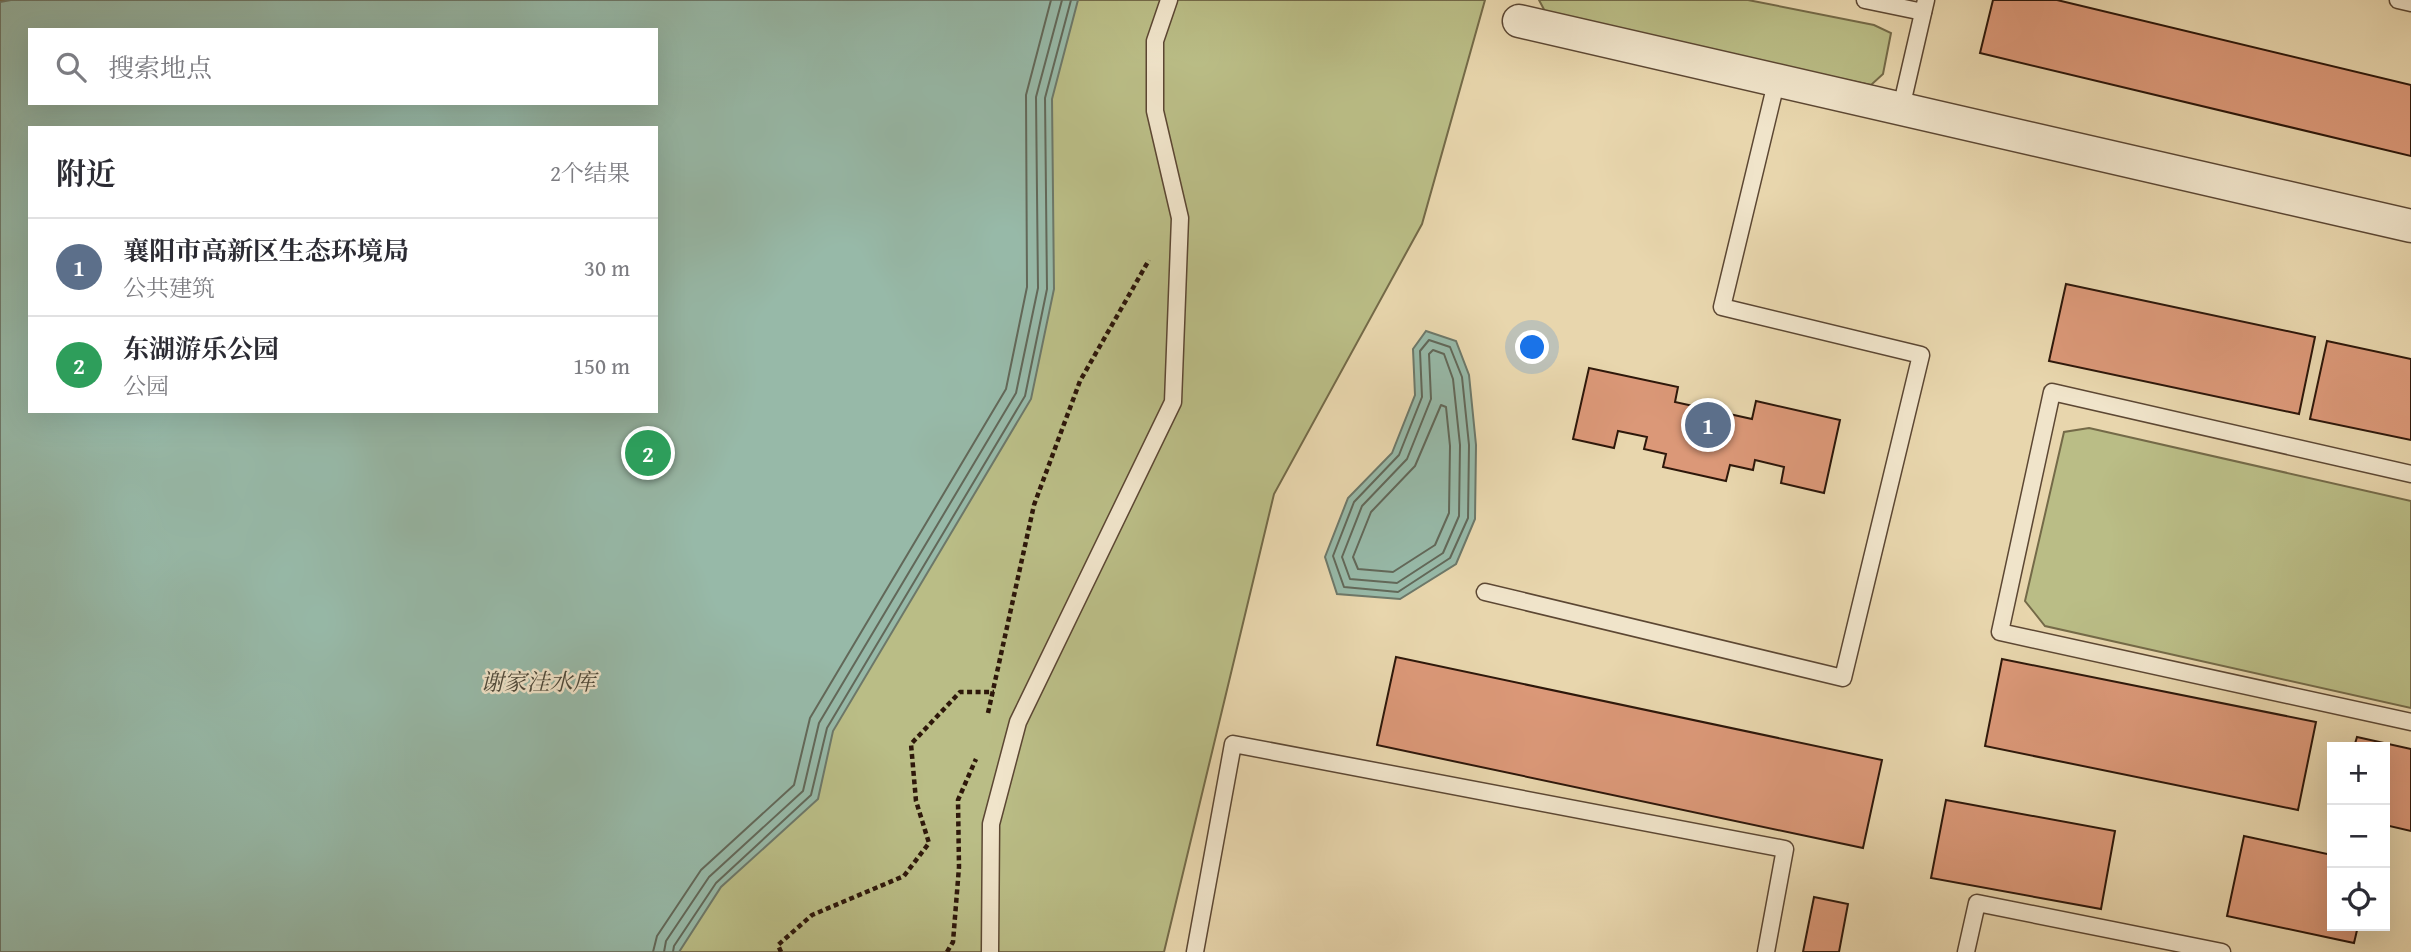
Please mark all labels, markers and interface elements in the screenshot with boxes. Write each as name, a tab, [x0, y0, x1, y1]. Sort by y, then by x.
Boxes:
search box	[28, 28, 658, 105]
icon: search	[52, 48, 90, 86]
text: 搜索地点	[108, 48, 212, 87]
text: 附近	[56, 151, 116, 195]
text: 2个结果	[550, 156, 630, 189]
text: 襄阳市高新区生态环境局	[123, 231, 409, 270]
text: 1	[73, 251, 85, 284]
text: 30 m	[584, 251, 630, 284]
text: 公共建筑	[123, 271, 215, 304]
text: 东湖游乐公园	[123, 329, 279, 368]
your location	[1515, 330, 1549, 364]
text: 2	[73, 349, 85, 382]
text: 150 m	[573, 349, 630, 382]
text: 公园	[123, 369, 169, 402]
pin: 1	[1685, 399, 1731, 451]
pin: 2	[625, 427, 671, 479]
water label: 谢家洼水库	[481, 665, 600, 698]
map controls	[2327, 742, 2390, 931]
button: +	[2327, 742, 2390, 805]
button: −	[2327, 805, 2390, 868]
button: locate	[2327, 868, 2390, 931]

